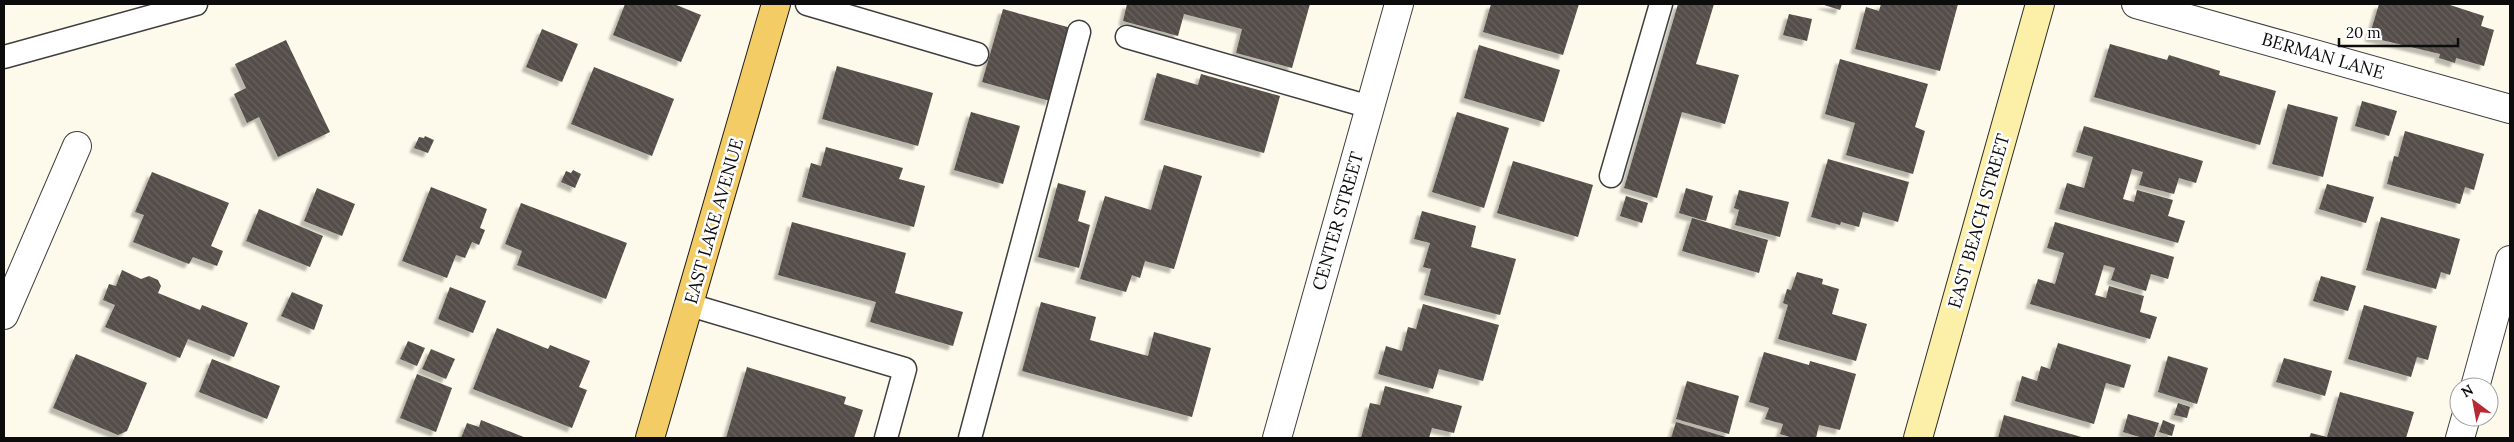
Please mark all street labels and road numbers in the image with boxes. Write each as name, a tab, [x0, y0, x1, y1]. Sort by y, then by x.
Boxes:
street label: BERMAN LANE	[2259, 27, 2387, 84]
street label: EAST BEACH STREET	[1943, 130, 2015, 311]
street label: EAST LAKE AVENUE	[679, 135, 748, 306]
street label: CENTER STREET	[1307, 148, 1368, 293]

